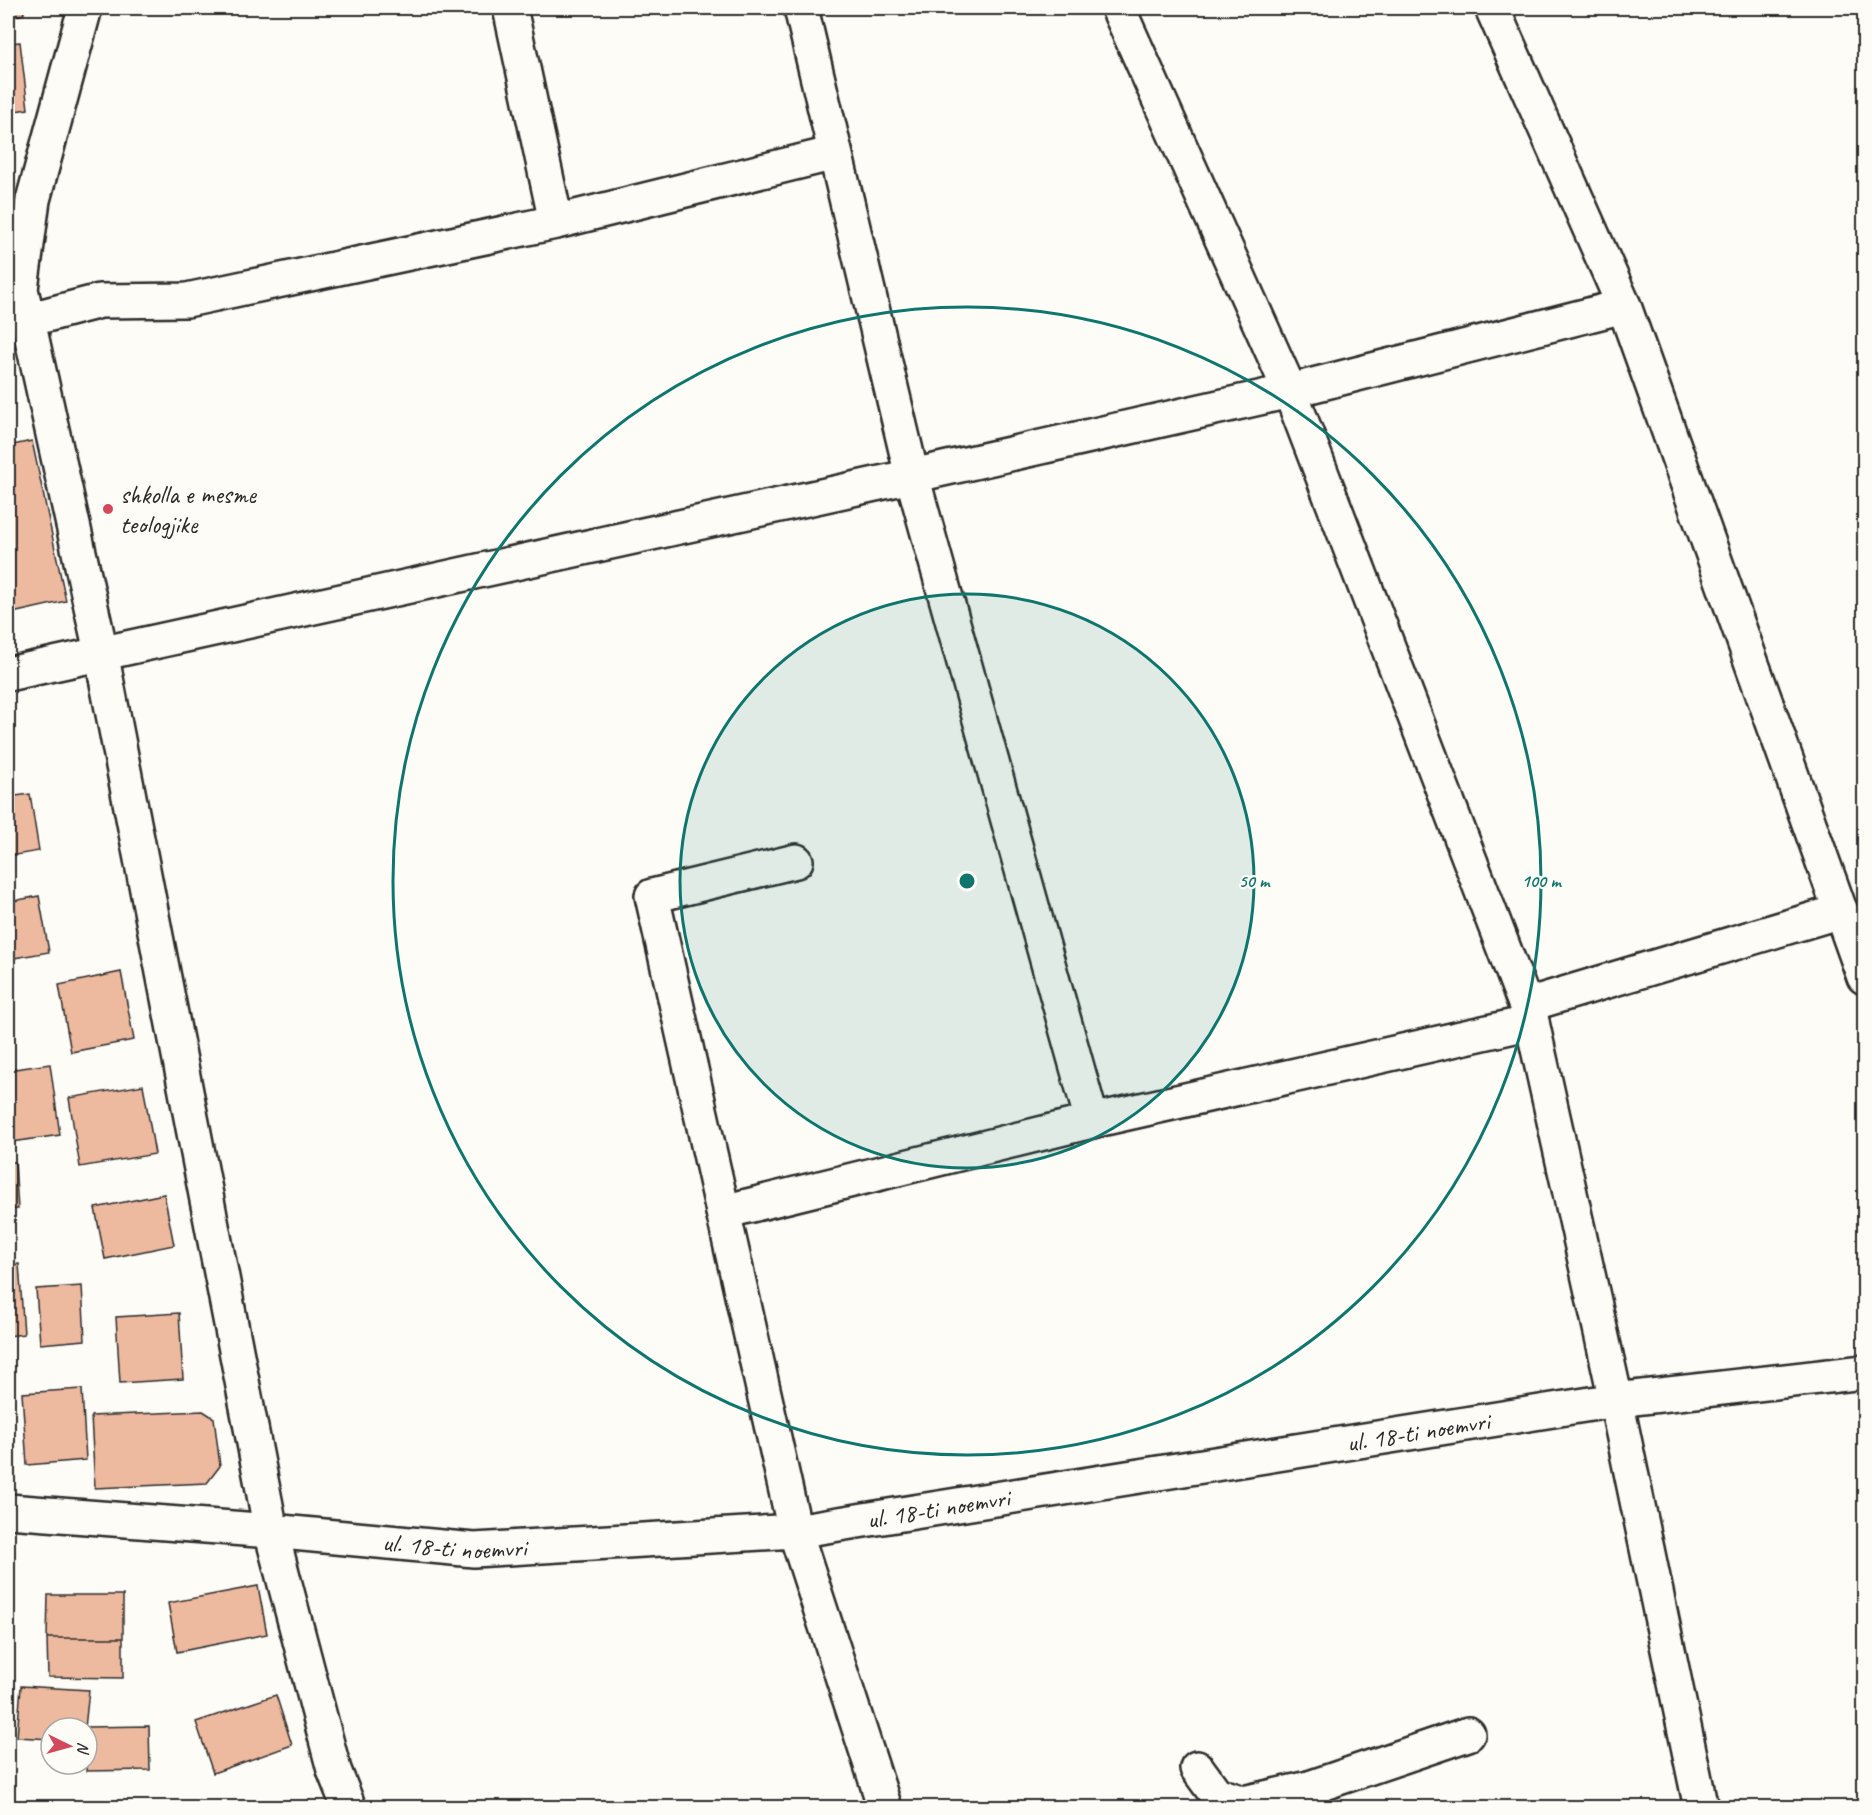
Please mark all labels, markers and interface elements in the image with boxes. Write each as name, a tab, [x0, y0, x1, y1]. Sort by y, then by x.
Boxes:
place label: shkolla e mesme teologjike	[120, 478, 257, 541]
marker: shkolla e mesme teologjike	[101, 502, 115, 516]
text: 50 m	[1239, 870, 1271, 892]
text: 100 m	[1522, 870, 1562, 892]
centre of rings	[957, 871, 977, 891]
street label: ul. 18-ti noemvri	[1344, 1404, 1495, 1460]
street label: ul. 18-ti noemvri	[864, 1481, 1015, 1536]
street label: ul. 18-ti noemvri	[381, 1526, 531, 1567]
north arrow	[39, 1716, 99, 1776]
text: N	[72, 1741, 93, 1756]

